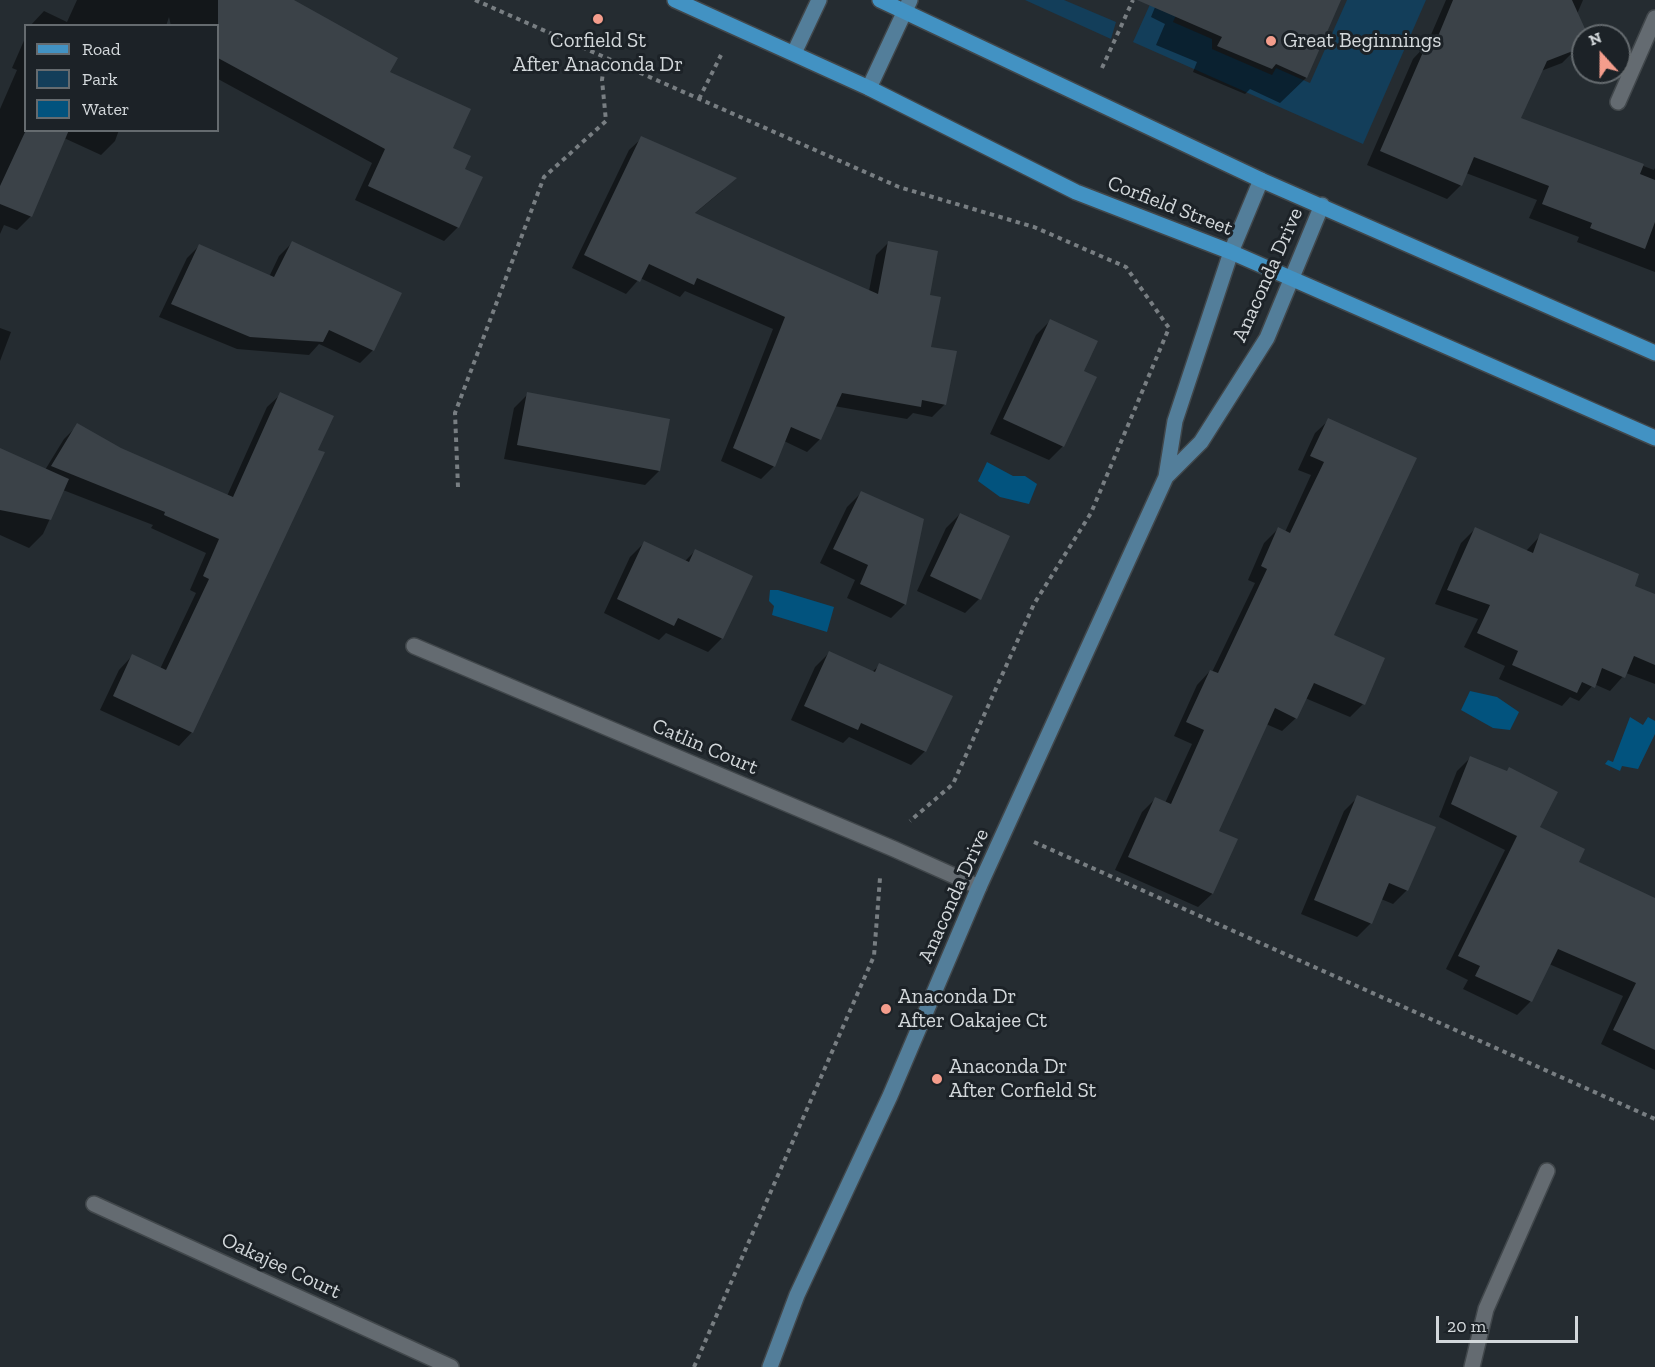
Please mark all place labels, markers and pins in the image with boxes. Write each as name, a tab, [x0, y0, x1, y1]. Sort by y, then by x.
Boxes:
marker: Corfield St After Anaconda Dr	[591, 12, 605, 26]
place label: Corfield St After Anaconda Dr	[513, 28, 683, 78]
place label: Great Beginnings	[1283, 28, 1442, 54]
marker: Great Beginnings	[1264, 34, 1278, 48]
place label: Anaconda Dr After Oakajee Ct	[898, 984, 1047, 1034]
marker: Anaconda Dr After Oakajee Ct	[879, 1002, 893, 1016]
place label: Anaconda Dr After Corfield St	[949, 1054, 1096, 1104]
marker: Anaconda Dr After Corfield St	[930, 1072, 944, 1086]

